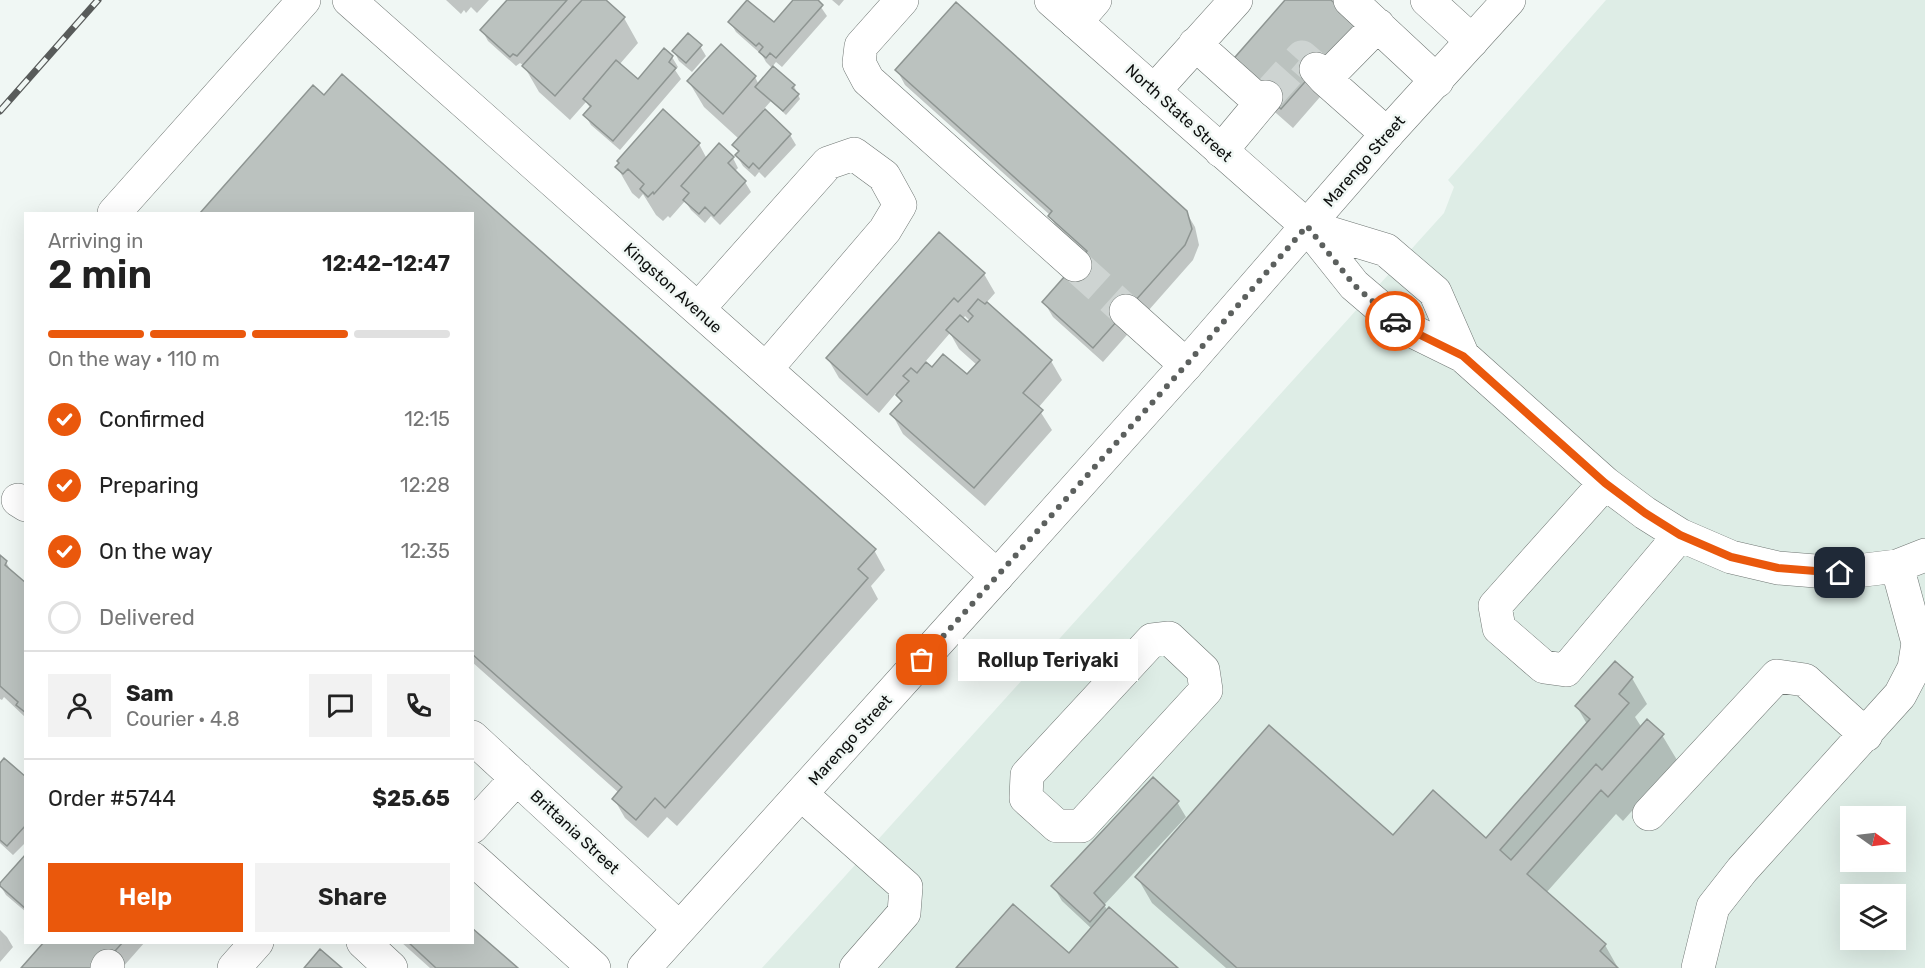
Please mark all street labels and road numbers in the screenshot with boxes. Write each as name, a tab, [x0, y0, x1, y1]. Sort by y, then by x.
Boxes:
street label: North State Street	[1122, 60, 1236, 166]
street label: Marengo Street	[1319, 111, 1409, 211]
street label: Kingston Avenue	[620, 239, 726, 337]
street label: Marengo Street	[804, 691, 896, 789]
street label: Brittania Street	[527, 786, 623, 878]

